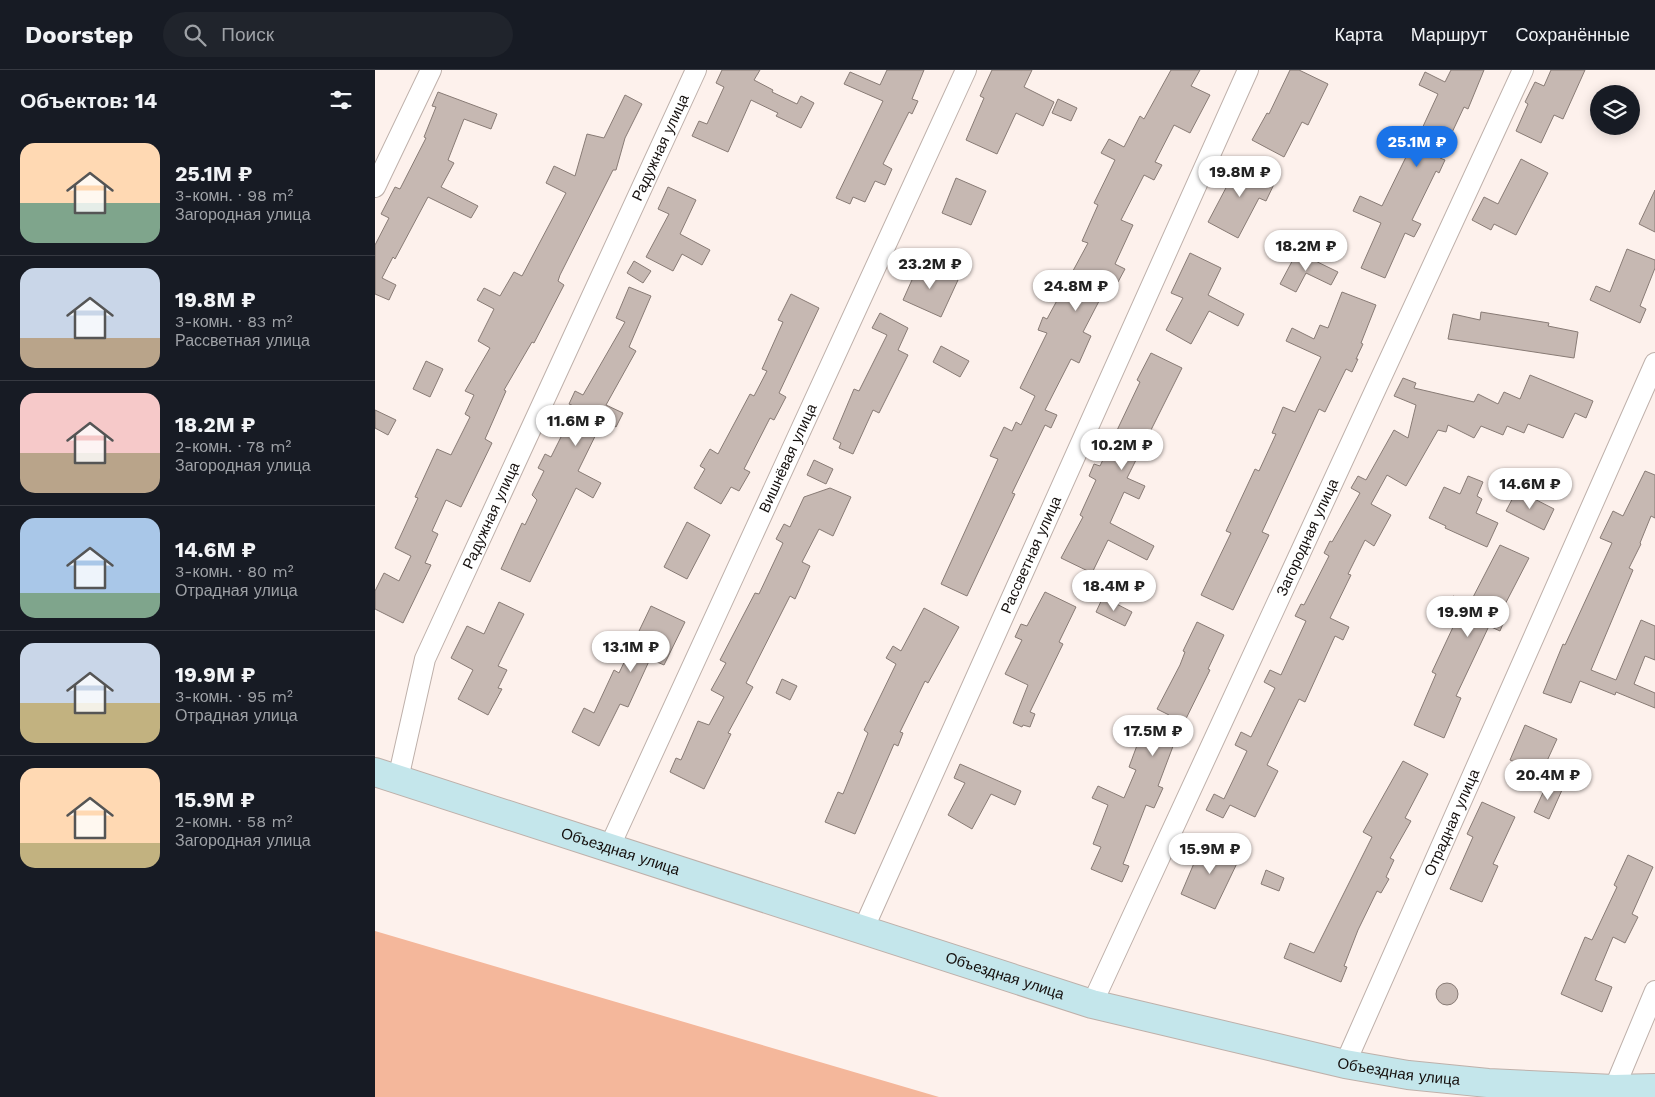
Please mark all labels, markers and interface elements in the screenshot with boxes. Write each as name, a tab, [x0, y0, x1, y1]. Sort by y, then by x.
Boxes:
search box	[163, 12, 513, 57]
text: Doorstep	[25, 21, 133, 49]
icon: search	[181, 21, 209, 49]
text: Поиск	[221, 23, 274, 46]
text: Карта	[1335, 24, 1383, 45]
text: Маршрут	[1411, 24, 1487, 45]
text: Сохранённые	[1515, 24, 1630, 45]
map controls	[1590, 85, 1640, 135]
button: layers	[1590, 85, 1640, 135]
icon: filters	[327, 86, 355, 114]
text: Объектов: 14	[20, 88, 157, 113]
street label: Радужная улица	[628, 91, 693, 204]
pin: 25.1M ₽	[1371, 126, 1463, 168]
text: 25.1M ₽	[1388, 132, 1446, 151]
pin: 19.8M ₽	[1194, 156, 1286, 198]
text: 25.1M ₽	[175, 161, 252, 186]
text: 19.8M ₽	[1209, 162, 1271, 181]
icon: home	[60, 163, 120, 223]
text: 3-комн. · 98 m²	[175, 186, 293, 205]
text: Загородная улица	[175, 205, 311, 224]
pin: 18.2M ₽	[1260, 230, 1352, 272]
text: 18.2M ₽	[1275, 236, 1337, 255]
pin: 23.2M ₽	[884, 248, 976, 290]
text: 23.2M ₽	[898, 254, 962, 273]
pin: 24.8M ₽	[1030, 270, 1122, 312]
text: 24.8M ₽	[1044, 276, 1108, 295]
text: 19.8M ₽	[175, 287, 256, 312]
icon: home	[60, 288, 120, 348]
text: 3-комн. · 83 m²	[175, 312, 293, 331]
text: Рассветная улица	[175, 331, 310, 350]
street label: Вишнёвая улица	[755, 400, 821, 515]
pin: 11.6M ₽	[530, 404, 622, 447]
text: 11.6M ₽	[547, 411, 605, 430]
text: 18.2M ₽	[175, 412, 255, 437]
icon: home	[60, 413, 120, 473]
pin: 10.2M ₽	[1076, 428, 1168, 471]
text: 10.2M ₽	[1091, 435, 1153, 454]
text: 2-комн. · 78 m²	[175, 437, 291, 456]
text: Загородная улица	[175, 456, 311, 475]
street label: Радужная улица	[459, 459, 524, 572]
pin: 14.6M ₽	[1484, 468, 1576, 510]
text: 14.6M ₽	[1499, 474, 1561, 493]
street label: Загородная улица	[1273, 475, 1342, 599]
street label: Рассветная улица	[997, 493, 1065, 616]
text: 14.6M ₽	[175, 537, 256, 562]
icon: home	[60, 538, 120, 598]
text: 3-комн. · 80 m²	[175, 562, 294, 581]
pin: 18.4M ₽	[1068, 570, 1160, 612]
text: 18.4M ₽	[1083, 576, 1145, 595]
text: Отрадная улица	[175, 581, 298, 600]
pin: 19.9M ₽	[1422, 596, 1514, 638]
text: 19.9M ₽	[1437, 602, 1499, 621]
pin: 13.1M ₽	[585, 630, 677, 673]
text: 13.1M ₽	[603, 637, 659, 656]
text: 19.9M ₽	[175, 662, 255, 687]
icon: home	[60, 663, 120, 723]
text: 3-комн. · 95 m²	[175, 687, 293, 706]
text: Отрадная улица	[175, 706, 298, 725]
pin: 17.5M ₽	[1107, 714, 1199, 757]
text: 17.5M ₽	[1124, 721, 1182, 740]
pin: 20.4M ₽	[1502, 758, 1594, 801]
text: 20.4M ₽	[1516, 765, 1580, 784]
street label: Отрадная улица	[1420, 766, 1484, 879]
text: 15.9M ₽	[175, 787, 255, 812]
icon: home	[60, 788, 120, 848]
text: 2-комн. · 58 m²	[175, 812, 293, 831]
street label: Объездная улица	[559, 824, 683, 879]
text: Загородная улица	[175, 831, 311, 850]
pin: 15.9M ₽	[1164, 832, 1256, 875]
text: 15.9M ₽	[1180, 839, 1240, 858]
street label: Объездная улица	[943, 948, 1067, 1004]
street label: Объездная улица	[1336, 1054, 1462, 1089]

